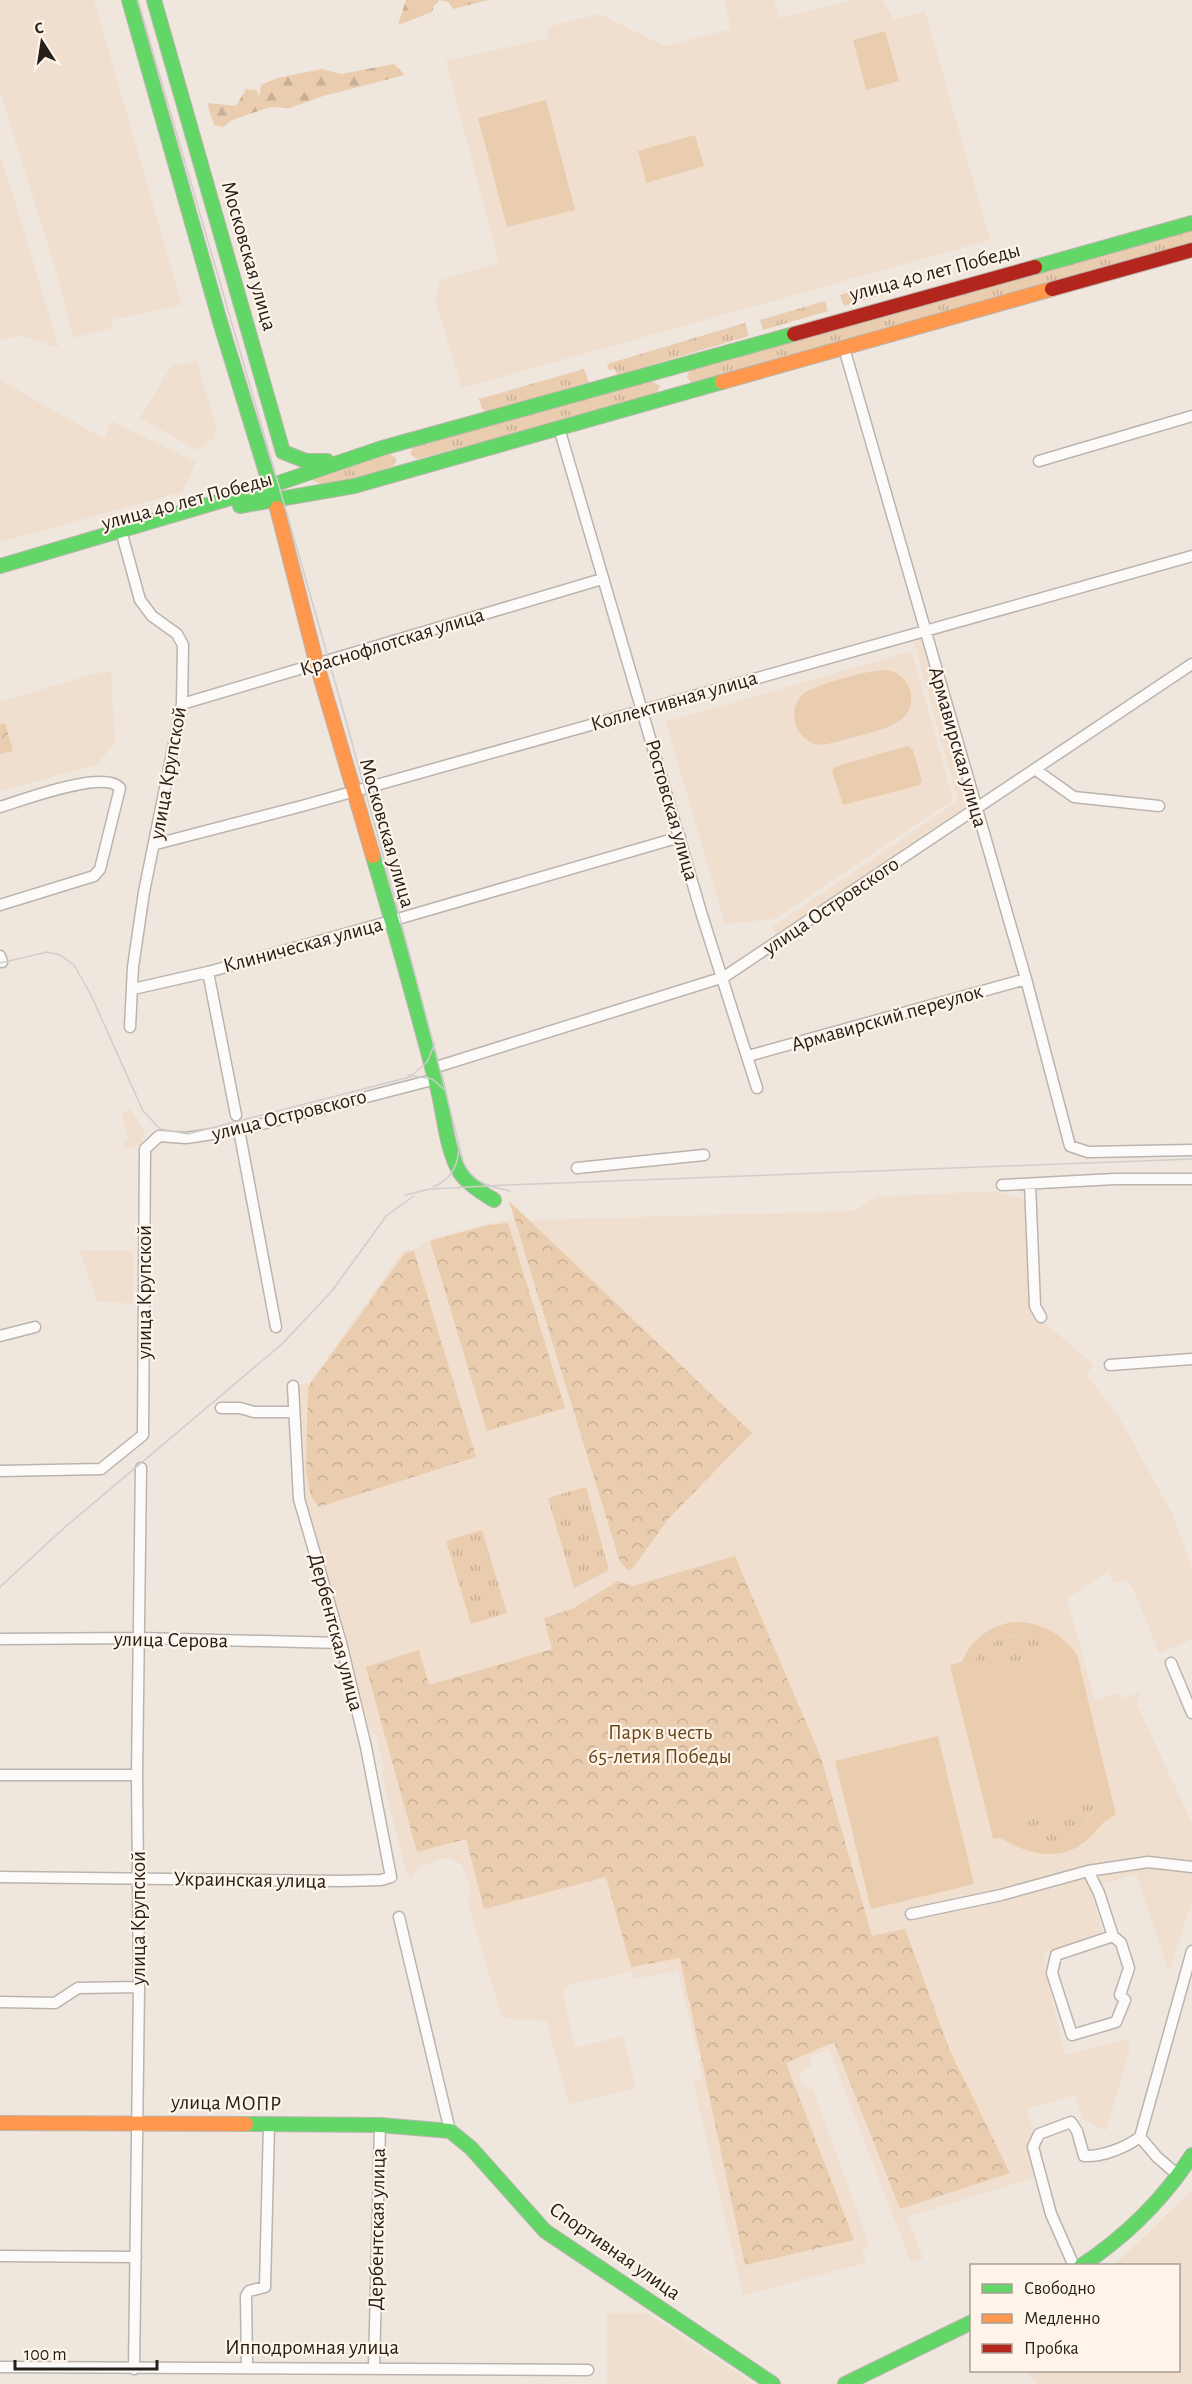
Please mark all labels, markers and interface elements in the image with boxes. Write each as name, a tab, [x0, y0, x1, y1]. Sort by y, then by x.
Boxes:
north arrow	[12, 12, 72, 72]
text: С	[33, 20, 45, 37]
street label: Московская улица	[218, 179, 280, 333]
street label: улица 40 лет Победы	[846, 239, 1023, 305]
street label: улица 40 лет Победы	[98, 468, 275, 534]
street label: Краснофлотская улица	[297, 604, 487, 680]
street label: Армавирская улица	[925, 664, 991, 830]
street label: Коллективная улица	[588, 667, 760, 735]
street label: улица Крупской	[146, 705, 190, 842]
street label: Ростовская улица	[642, 737, 702, 884]
street label: Московская улица	[356, 756, 418, 910]
street label: улица Островского	[759, 853, 903, 960]
street label: Клиническая улица	[221, 913, 385, 976]
street label: Армавирский переулок	[789, 980, 986, 1055]
street label: улица Островского	[209, 1086, 368, 1145]
street label: улица Крупской	[134, 1225, 155, 1360]
street label: Дербентская улица	[305, 1551, 367, 1714]
street label: улица Серова	[113, 1628, 229, 1652]
park label: Парк в честь 65-летия Победы	[588, 1722, 732, 1767]
street label: улица Крупской	[128, 1851, 149, 1986]
street label: Украинская улица	[173, 1868, 327, 1892]
street label: улица МОПР	[170, 2092, 281, 2114]
street label: Дербентская улица	[365, 2147, 389, 2310]
street label: Спортивная улица	[546, 2198, 685, 2304]
legend	[970, 2264, 1180, 2372]
text: Свободно	[1024, 2279, 1096, 2298]
text: Медленно	[1024, 2310, 1100, 2328]
scale bar	[15, 2333, 158, 2371]
street label: Ипподромная улица	[225, 2337, 399, 2358]
text: Пробка	[1024, 2339, 1079, 2358]
text: 100 m	[24, 2346, 67, 2364]

